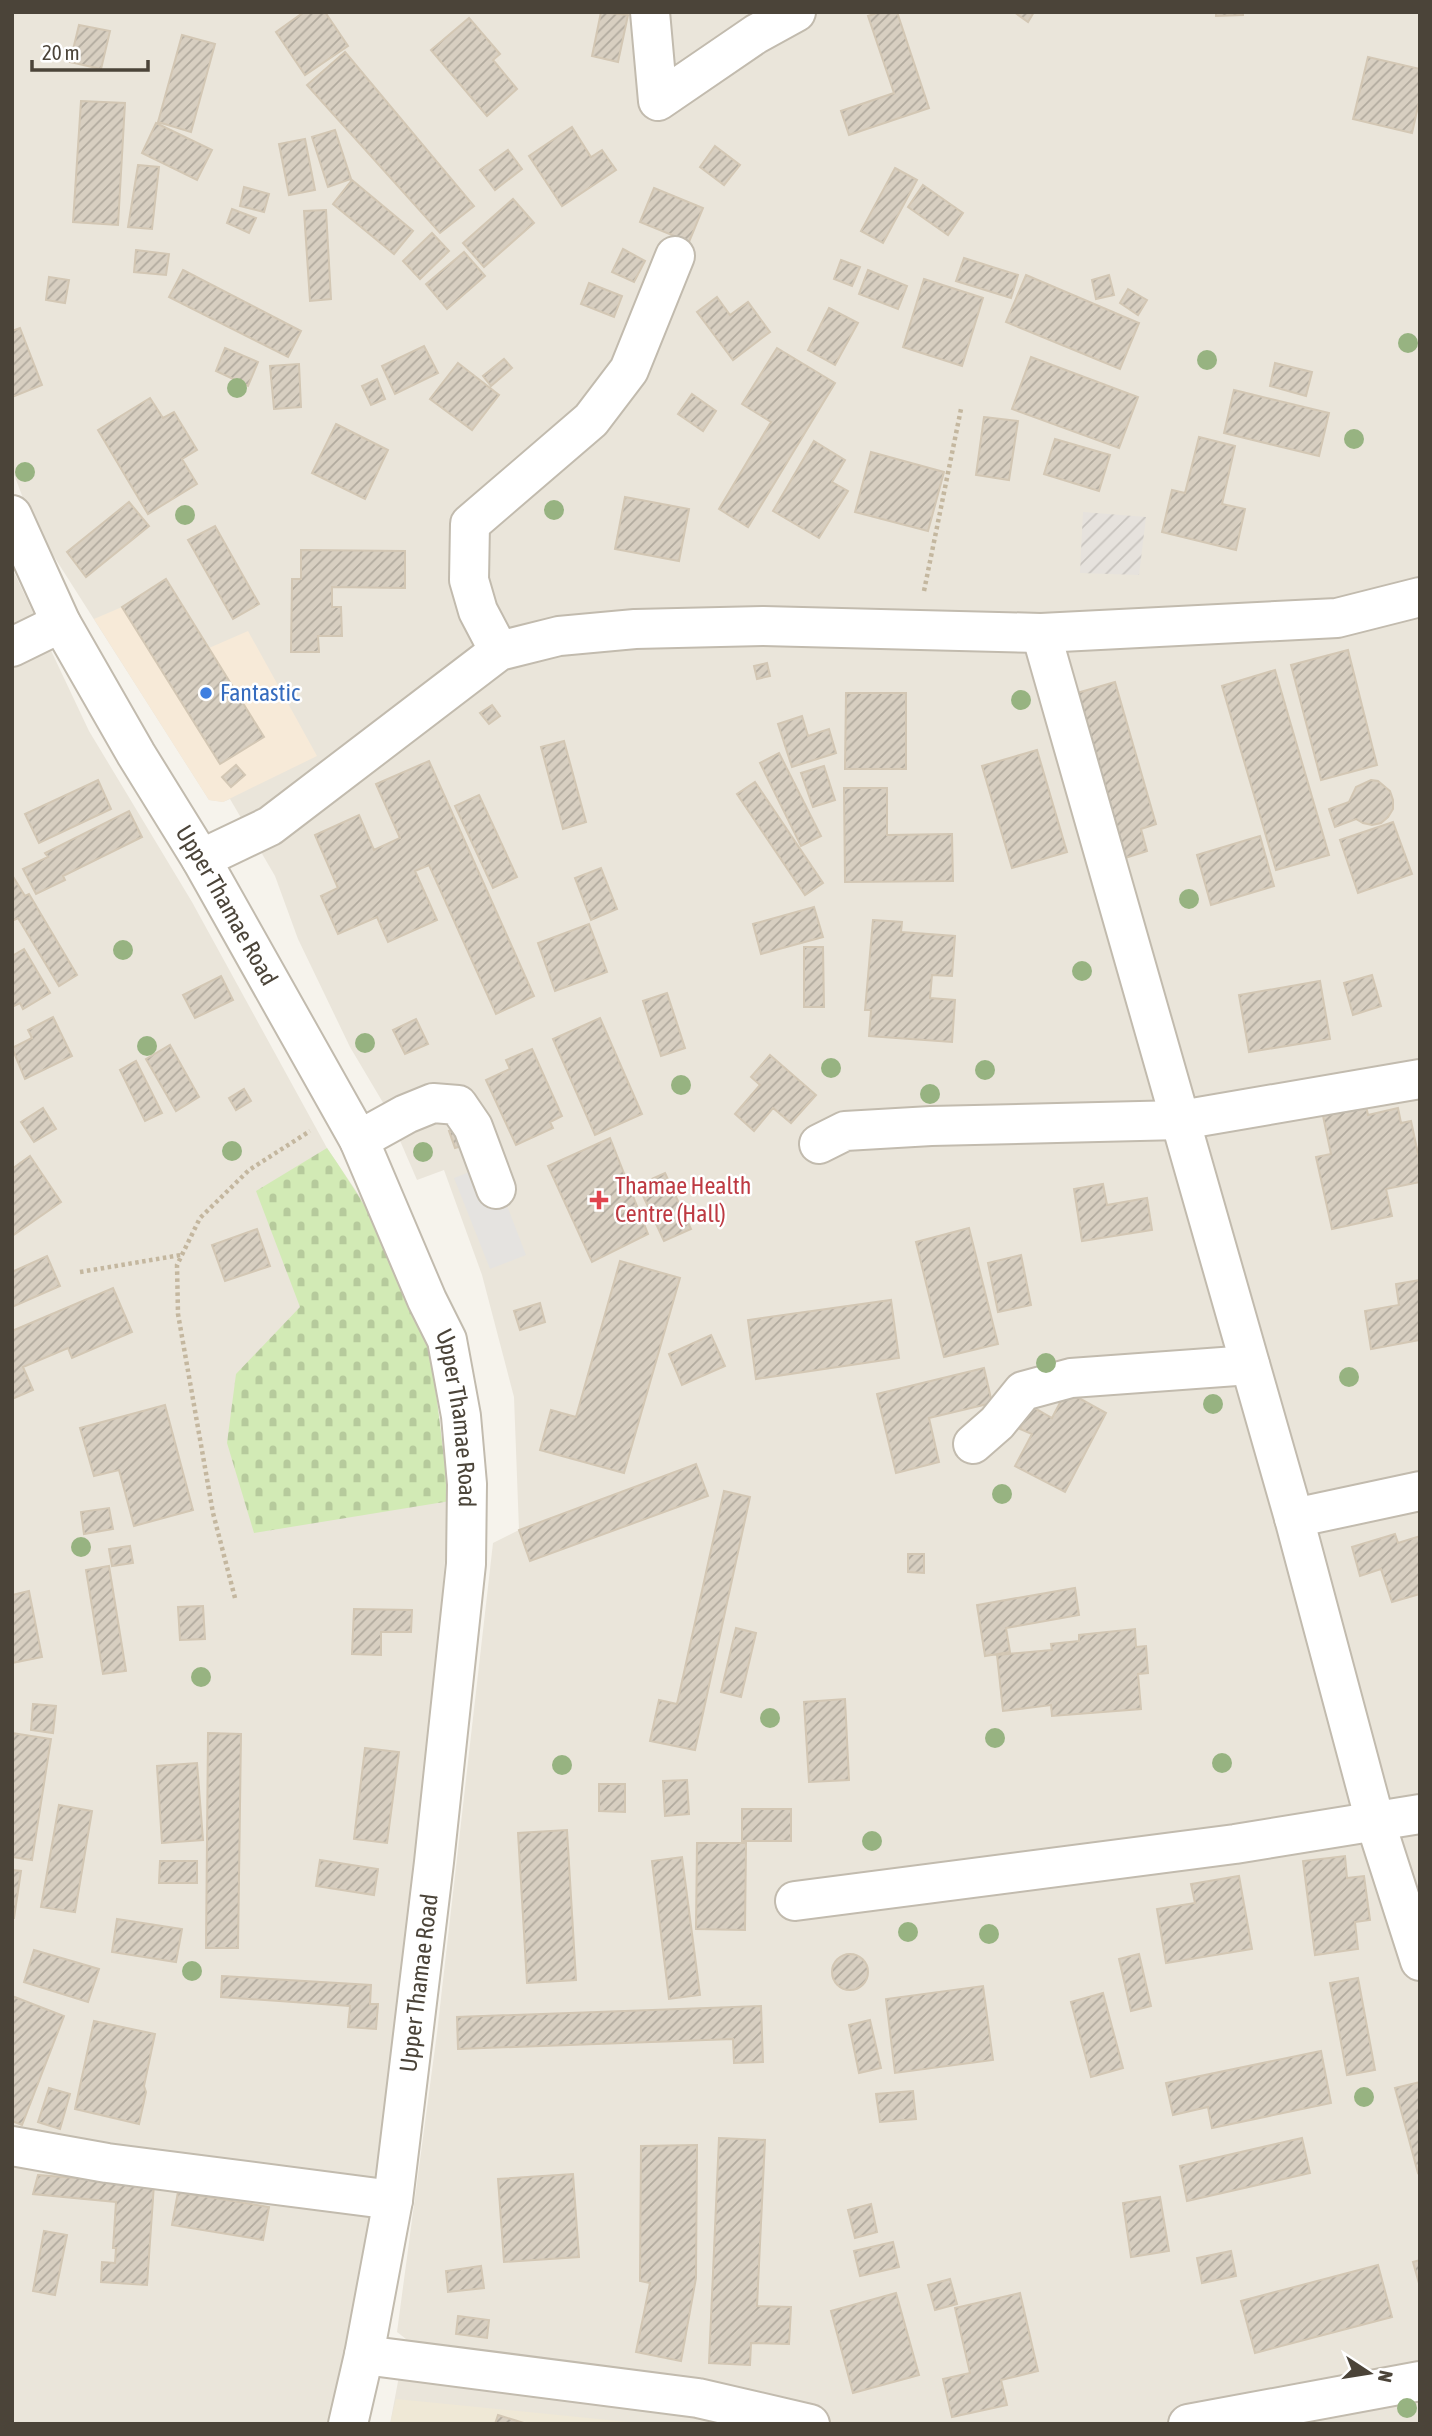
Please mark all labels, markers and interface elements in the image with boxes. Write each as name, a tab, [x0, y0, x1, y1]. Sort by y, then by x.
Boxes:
scale bar	[32, 28, 147, 72]
text: 20 m	[42, 40, 80, 64]
place label: Fantastic	[220, 679, 300, 706]
marker: Fantastic	[198, 685, 214, 701]
street label: Upper Thamae Road	[171, 820, 283, 990]
place label: Thamae Health Centre (Hall)	[615, 1172, 751, 1227]
marker: Thamae Health Centre (Hall)	[589, 1190, 609, 1210]
street label: Upper Thamae Road	[431, 1324, 481, 1507]
street label: Upper Thamae Road	[394, 1892, 443, 2074]
north arrow	[1334, 2338, 1404, 2408]
text: N	[1374, 2369, 1398, 2384]

